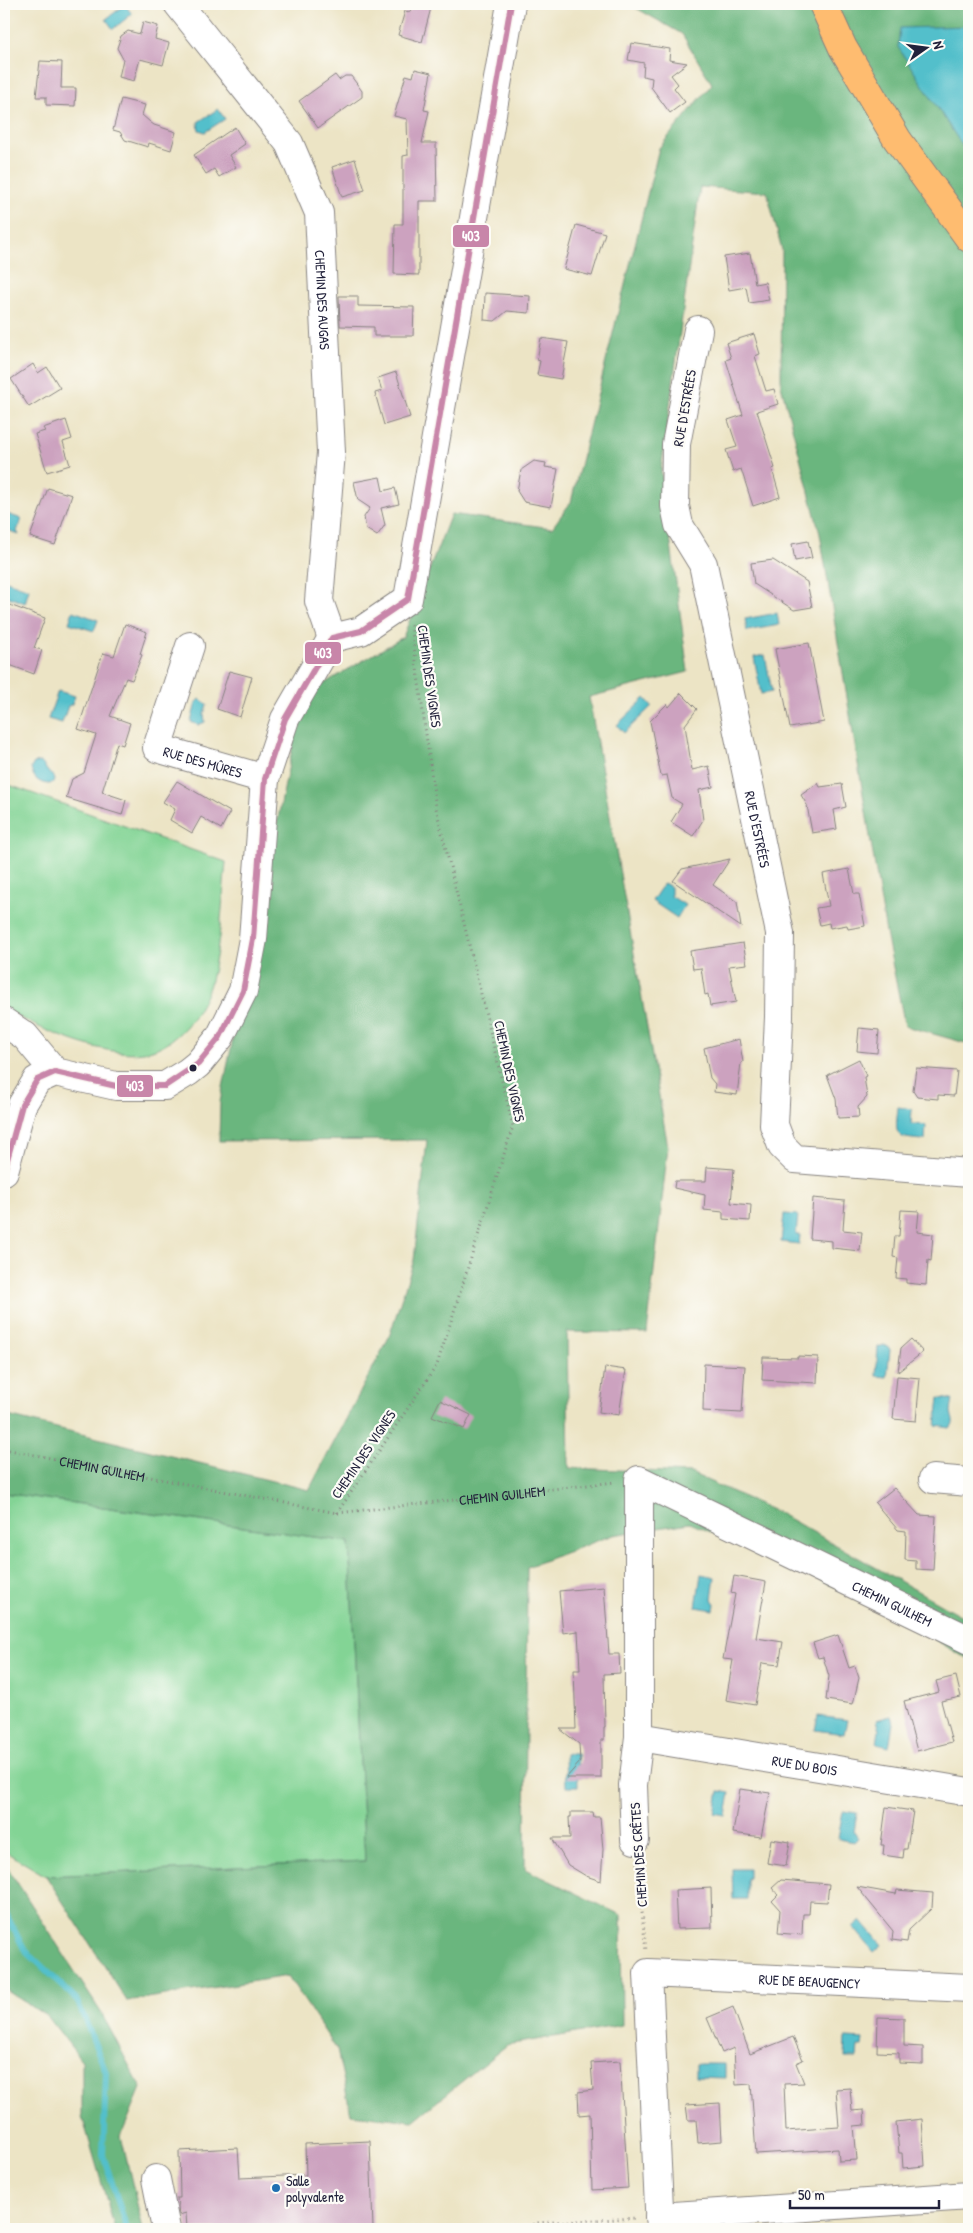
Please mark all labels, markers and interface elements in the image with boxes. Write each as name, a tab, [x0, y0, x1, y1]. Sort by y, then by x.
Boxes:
north arrow	[900, 22, 950, 72]
text: N	[929, 39, 949, 51]
line badge: 403	[452, 224, 490, 248]
text: 403	[462, 226, 481, 245]
street label: CHEMIN DES AUGAS	[311, 249, 335, 351]
street label: RUE D’ESTRÉES	[668, 368, 700, 448]
street label: CHEMIN DES VIGNES	[413, 624, 447, 729]
line badge: 403	[304, 641, 342, 665]
text: 403	[314, 643, 333, 662]
street label: RUE DES MÛRES	[161, 741, 245, 782]
street label: RUE D’ESTRÉES	[741, 789, 776, 869]
street label: CHEMIN DES VIGNES	[490, 1019, 530, 1124]
unlabelled marker	[188, 1063, 198, 1073]
line badge: 403	[116, 1074, 154, 1098]
text: 403	[126, 1076, 145, 1095]
street label: CHEMIN DES VIGNES	[326, 1405, 400, 1502]
street label: CHEMIN GUILHEM	[58, 1450, 147, 1485]
street label: CHEMIN GUILHEM	[458, 1480, 546, 1509]
street label: CHEMIN GUILHEM	[849, 1575, 936, 1630]
street label: RUE DU BOIS	[771, 1750, 839, 1779]
street label: CHEMIN DES CRÊTES	[625, 1802, 651, 1908]
street label: RUE DE BEAUGENCY	[758, 1969, 862, 1992]
place label: Salle polyvalente	[286, 2171, 345, 2207]
scale bar	[790, 2178, 939, 2210]
marker: Salle polyvalente	[270, 2182, 282, 2194]
text: 50 m	[798, 2184, 825, 2205]

